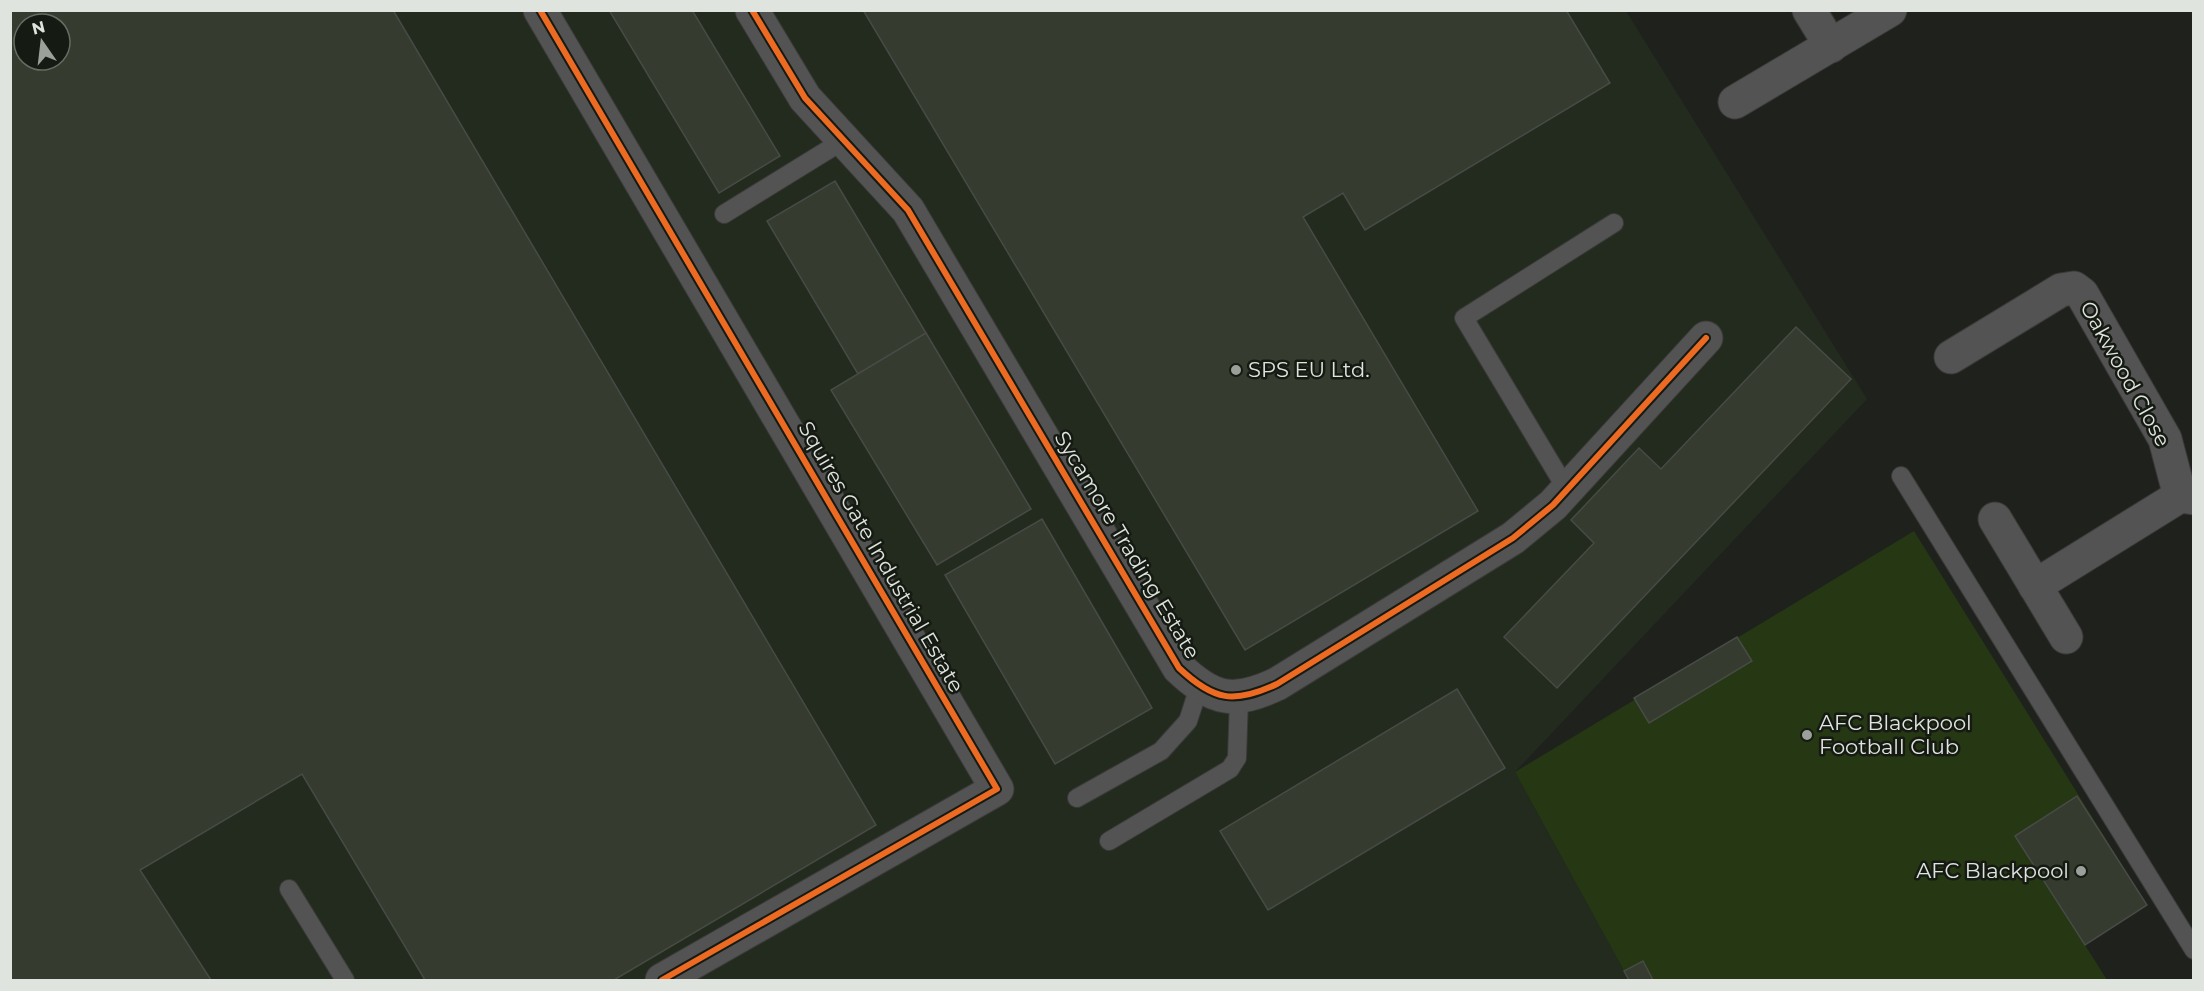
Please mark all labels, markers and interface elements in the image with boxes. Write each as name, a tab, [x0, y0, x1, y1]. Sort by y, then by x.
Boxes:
north arrow	[12, 12, 72, 72]
text: N	[30, 17, 47, 39]
street label: Oakwood Close	[2075, 296, 2176, 451]
place label: SPS EU Ltd.	[1248, 357, 1370, 382]
marker: SPS EU Ltd.	[1229, 363, 1243, 377]
street label: Squires Gate Industrial Estate	[793, 417, 970, 697]
street label: Sycamore Trading Estate	[1049, 426, 1205, 663]
place label: AFC Blackpool Football Club	[1819, 710, 1972, 759]
marker: AFC Blackpool Football Club	[1800, 728, 1814, 742]
place label: AFC Blackpool	[1916, 858, 2069, 883]
marker: AFC Blackpool	[2074, 864, 2088, 878]

